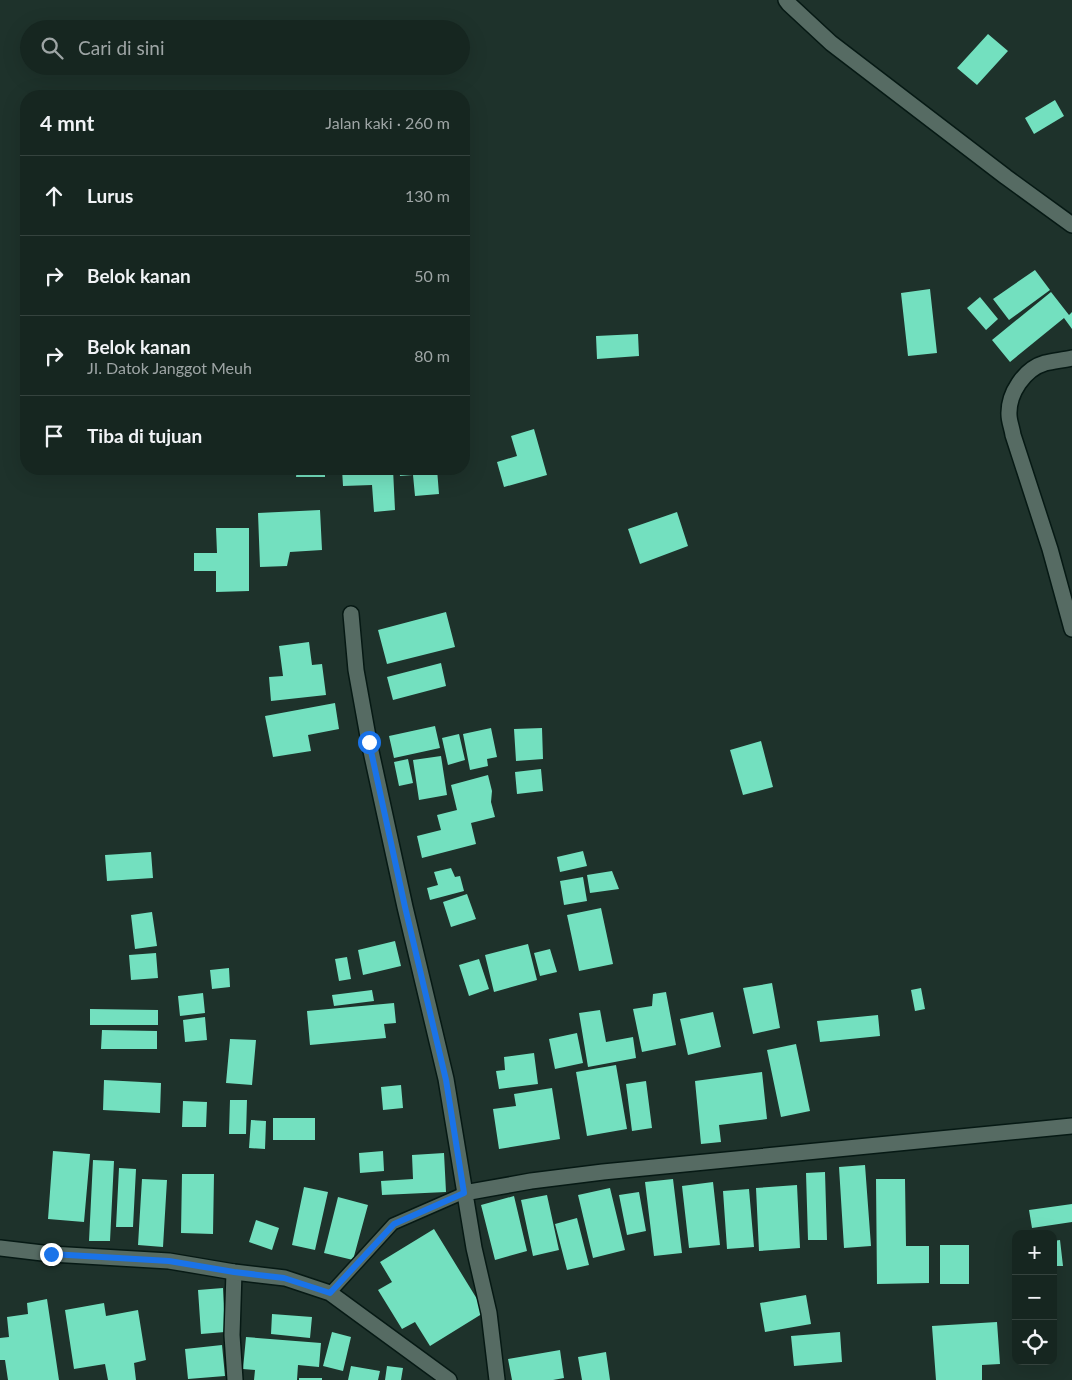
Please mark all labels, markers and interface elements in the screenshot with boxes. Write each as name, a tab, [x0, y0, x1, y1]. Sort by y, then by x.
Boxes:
search box	[20, 20, 470, 75]
icon: search	[38, 34, 66, 62]
text: Cari di sini	[78, 36, 165, 59]
text: 4 mnt	[40, 110, 94, 135]
text: Jalan kaki · 260 m	[325, 113, 450, 132]
icon: ahead	[40, 182, 68, 210]
text: Lurus	[87, 184, 133, 207]
text: 130 m	[405, 186, 450, 205]
icon: right	[40, 262, 68, 290]
text: Belok kanan	[87, 264, 191, 287]
text: 50 m	[414, 266, 450, 285]
text: Belok kanan	[87, 335, 191, 358]
icon: right	[40, 342, 68, 370]
text: 80 m	[414, 346, 450, 365]
text: JI. Datok Janggot Meuh	[87, 358, 252, 377]
icon: arrive	[40, 422, 68, 450]
text: Tiba di tujuan	[87, 424, 202, 447]
route start	[358, 731, 381, 754]
map controls	[1012, 1230, 1057, 1365]
button: +	[1012, 1230, 1057, 1275]
route end	[40, 1243, 63, 1266]
button: −	[1012, 1275, 1057, 1320]
button: locate	[1012, 1320, 1057, 1365]

